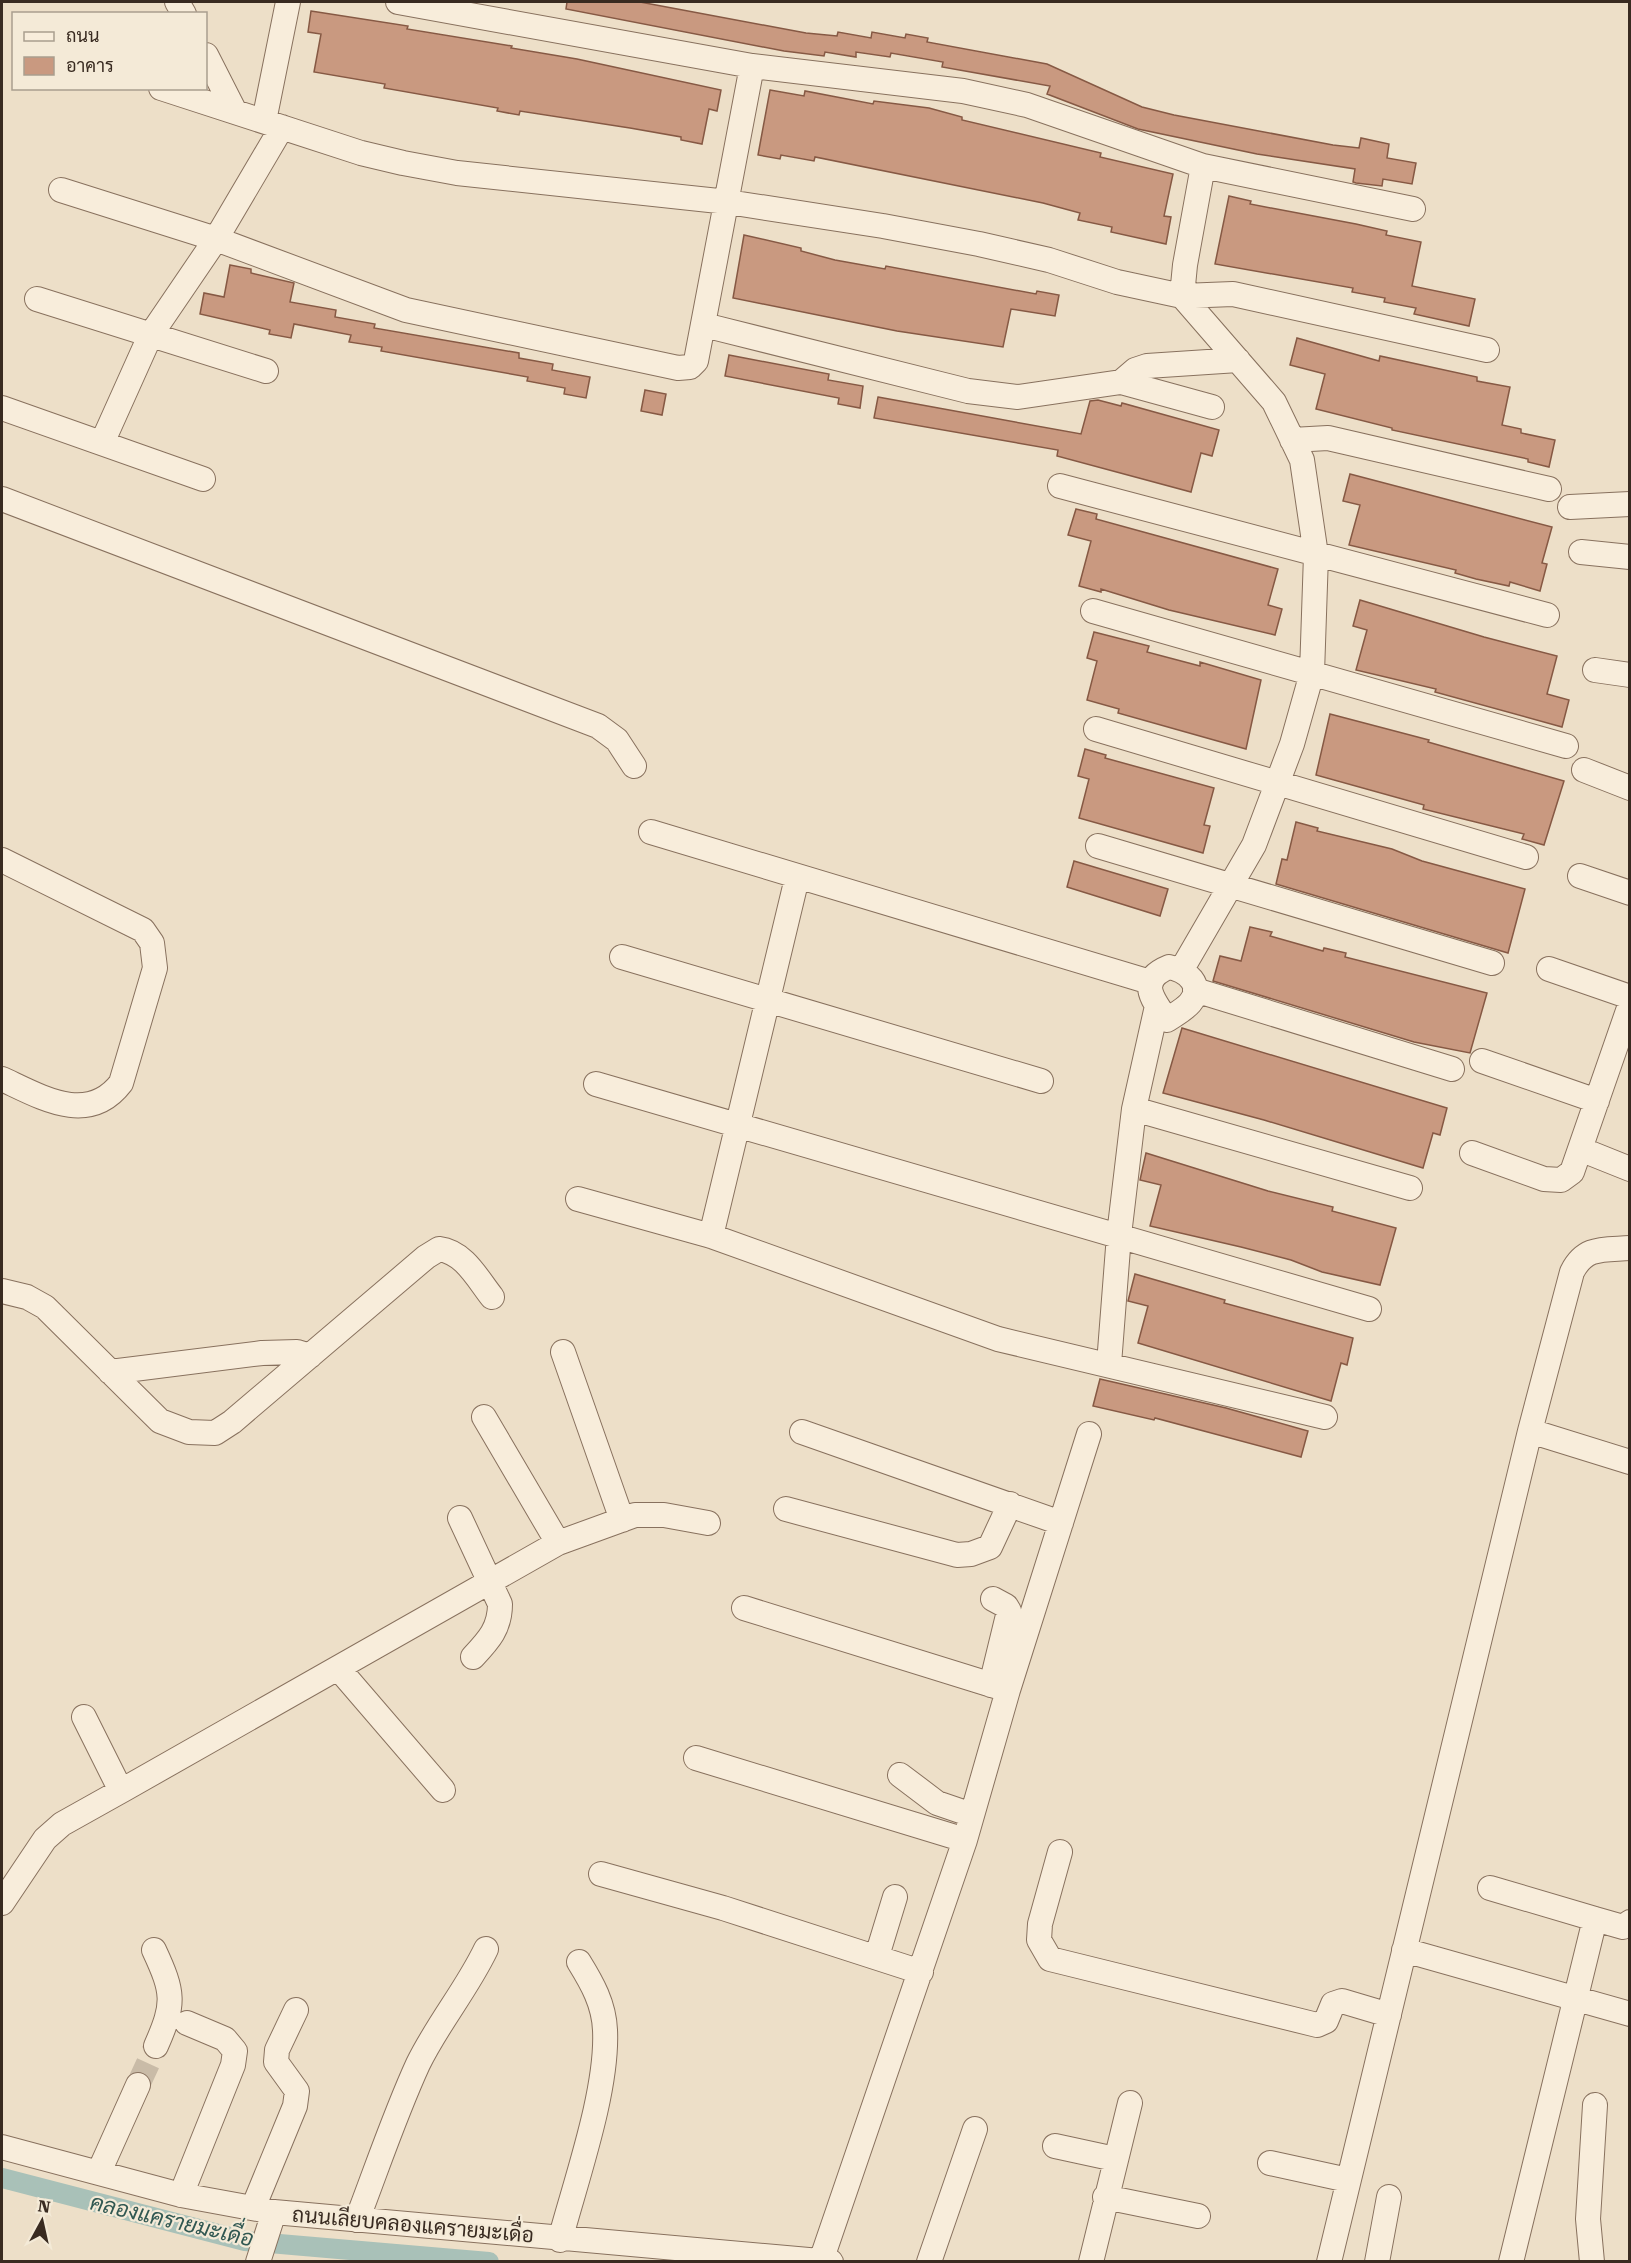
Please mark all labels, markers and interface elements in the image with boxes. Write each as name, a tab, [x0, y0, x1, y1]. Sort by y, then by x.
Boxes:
legend	[12, 12, 207, 90]
text: ถนน	[66, 25, 99, 46]
text: อาคาร	[66, 55, 114, 76]
water label: คลองแครายมะเดื่อ	[88, 2183, 258, 2251]
north arrow	[12, 2191, 72, 2251]
street label: ถนนเลียบคลองแครายมะเดื่อ	[291, 2195, 536, 2248]
text: N	[37, 2196, 51, 2217]

